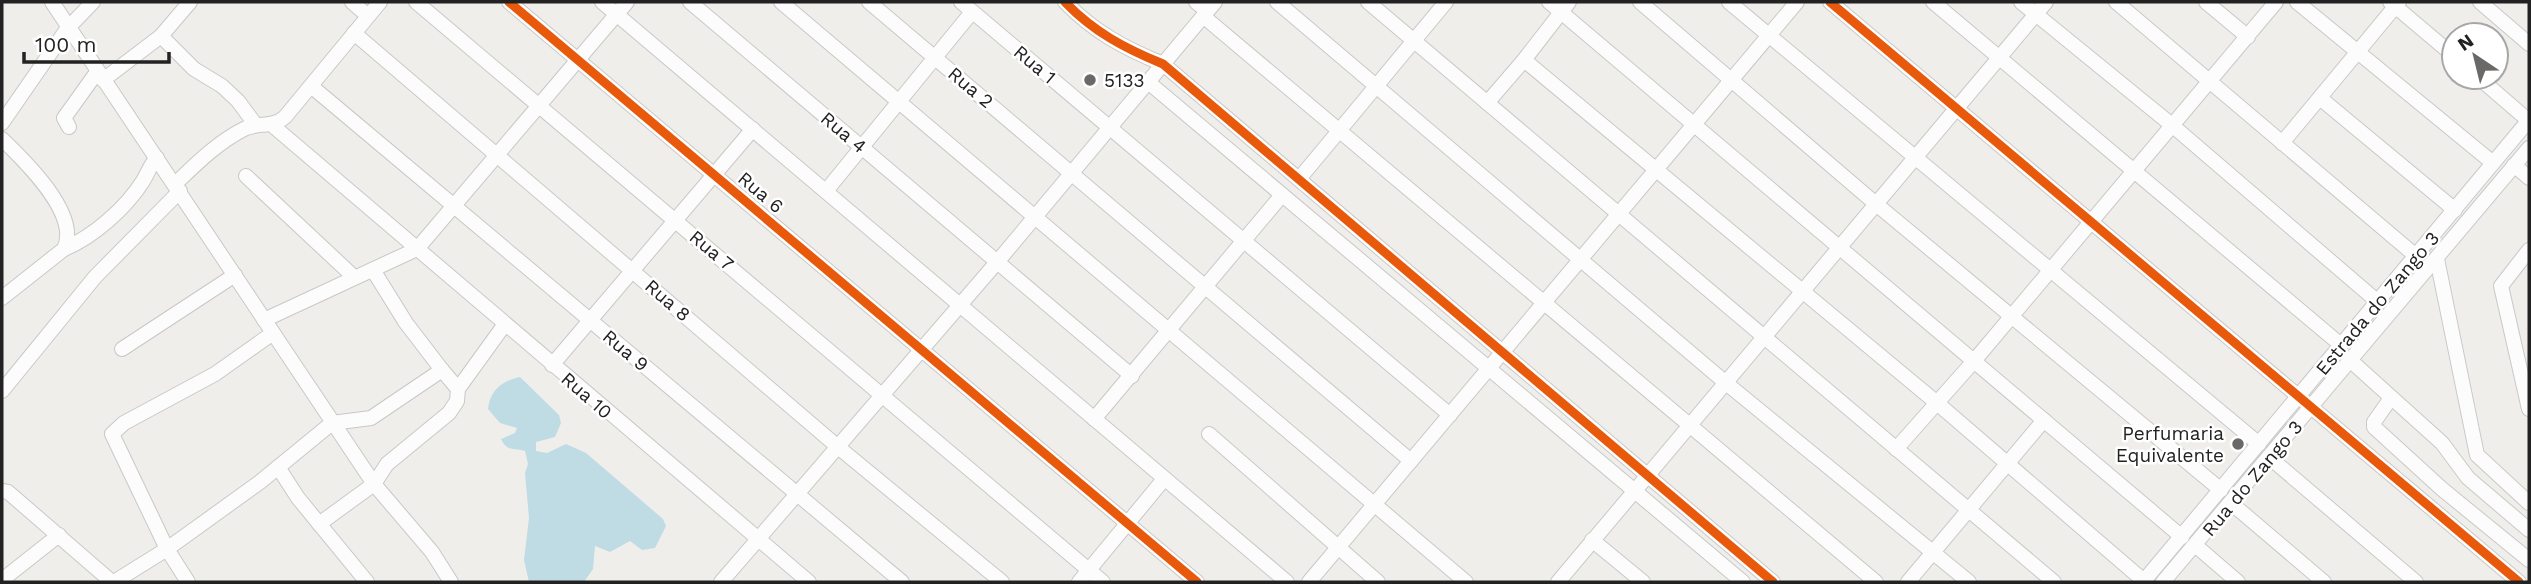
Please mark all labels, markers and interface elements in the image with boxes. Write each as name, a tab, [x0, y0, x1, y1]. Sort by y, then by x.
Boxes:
scale bar	[24, 21, 170, 65]
north arrow	[2440, 21, 2510, 91]
text: N	[2453, 29, 2478, 56]
text: 100 m	[35, 32, 97, 57]
street label: Rua 1	[1009, 40, 1060, 89]
street label: Rua 2	[943, 62, 998, 113]
place label: 5133	[1104, 69, 1145, 92]
marker: 5133	[1082, 72, 1098, 88]
street label: Rua 4	[816, 107, 871, 158]
street label: Rua 6	[733, 167, 788, 218]
street label: Rua 7	[685, 225, 739, 276]
street label: Estrada do Zango 3	[2311, 227, 2444, 380]
street label: Rua 8	[640, 274, 695, 326]
street label: Rua 9	[598, 325, 653, 376]
street label: Rua 10	[557, 367, 617, 424]
street label: Rua do Zango 3	[2197, 416, 2308, 541]
place label: Perfumaria Equivalente	[2116, 422, 2224, 467]
marker: Perfumaria Equivalente	[2230, 436, 2246, 452]

